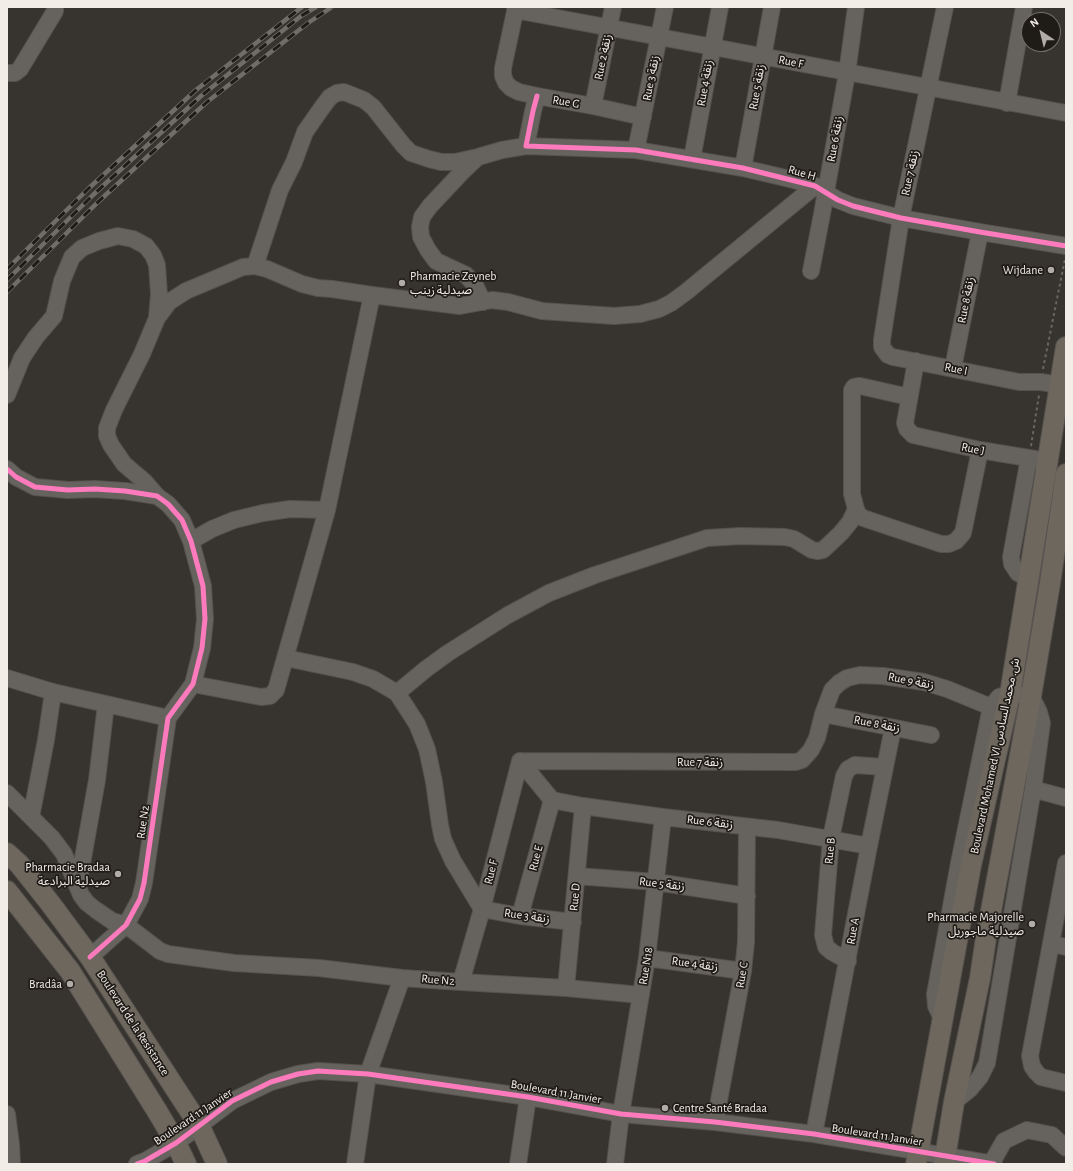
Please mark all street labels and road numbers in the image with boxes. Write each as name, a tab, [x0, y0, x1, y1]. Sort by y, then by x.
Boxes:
street label: Rue 2 زنقة	[591, 33, 615, 81]
street label: Rue F	[777, 53, 805, 71]
street label: Rue 3 زنقة	[640, 54, 662, 102]
street label: Rue 4 زنقة	[694, 59, 716, 107]
street label: Rue 5 زنقة	[746, 63, 768, 111]
street label: Rue G	[551, 93, 581, 111]
street label: Rue 6 زنقة	[824, 115, 846, 163]
street label: Rue 7 زنقة	[898, 149, 922, 197]
street label: Rue H	[786, 162, 818, 184]
street label: Rue 8 زنقة	[954, 276, 978, 324]
street label: Rue I	[943, 360, 969, 378]
street label: Rue J	[960, 440, 986, 458]
street label: Boulevard Mohamed VI ش. محمد السادس	[967, 657, 1023, 855]
street label: Rue 9 زنقة	[887, 669, 935, 693]
street label: Rue 8 زنقة	[853, 712, 901, 736]
street label: Rue 7 زنقة	[677, 755, 723, 769]
street label: Rue N2	[134, 804, 152, 840]
street label: Rue 6 زنقة	[686, 812, 734, 832]
street label: Rue B	[821, 837, 839, 865]
street label: Rue E	[526, 844, 546, 872]
street label: Rue F	[481, 858, 501, 886]
street label: Rue 5 زنقة	[638, 874, 686, 894]
street label: Rue D	[567, 883, 583, 911]
street label: Rue 3 زنقة	[503, 906, 551, 926]
street label: Rue A	[844, 916, 862, 946]
street label: Rue N18	[636, 946, 656, 986]
street label: Rue 4 زنقة	[671, 954, 719, 974]
street label: Rue C	[733, 961, 751, 989]
street label: Boulevard de la Resistance	[94, 968, 172, 1078]
street label: Rue N2	[421, 971, 455, 989]
street label: Boulevard 11 Janvier	[510, 1077, 602, 1107]
street label: Boulevard 11 Janvier	[151, 1085, 235, 1149]
street label: Boulevard 11 Janvier	[831, 1121, 923, 1149]

